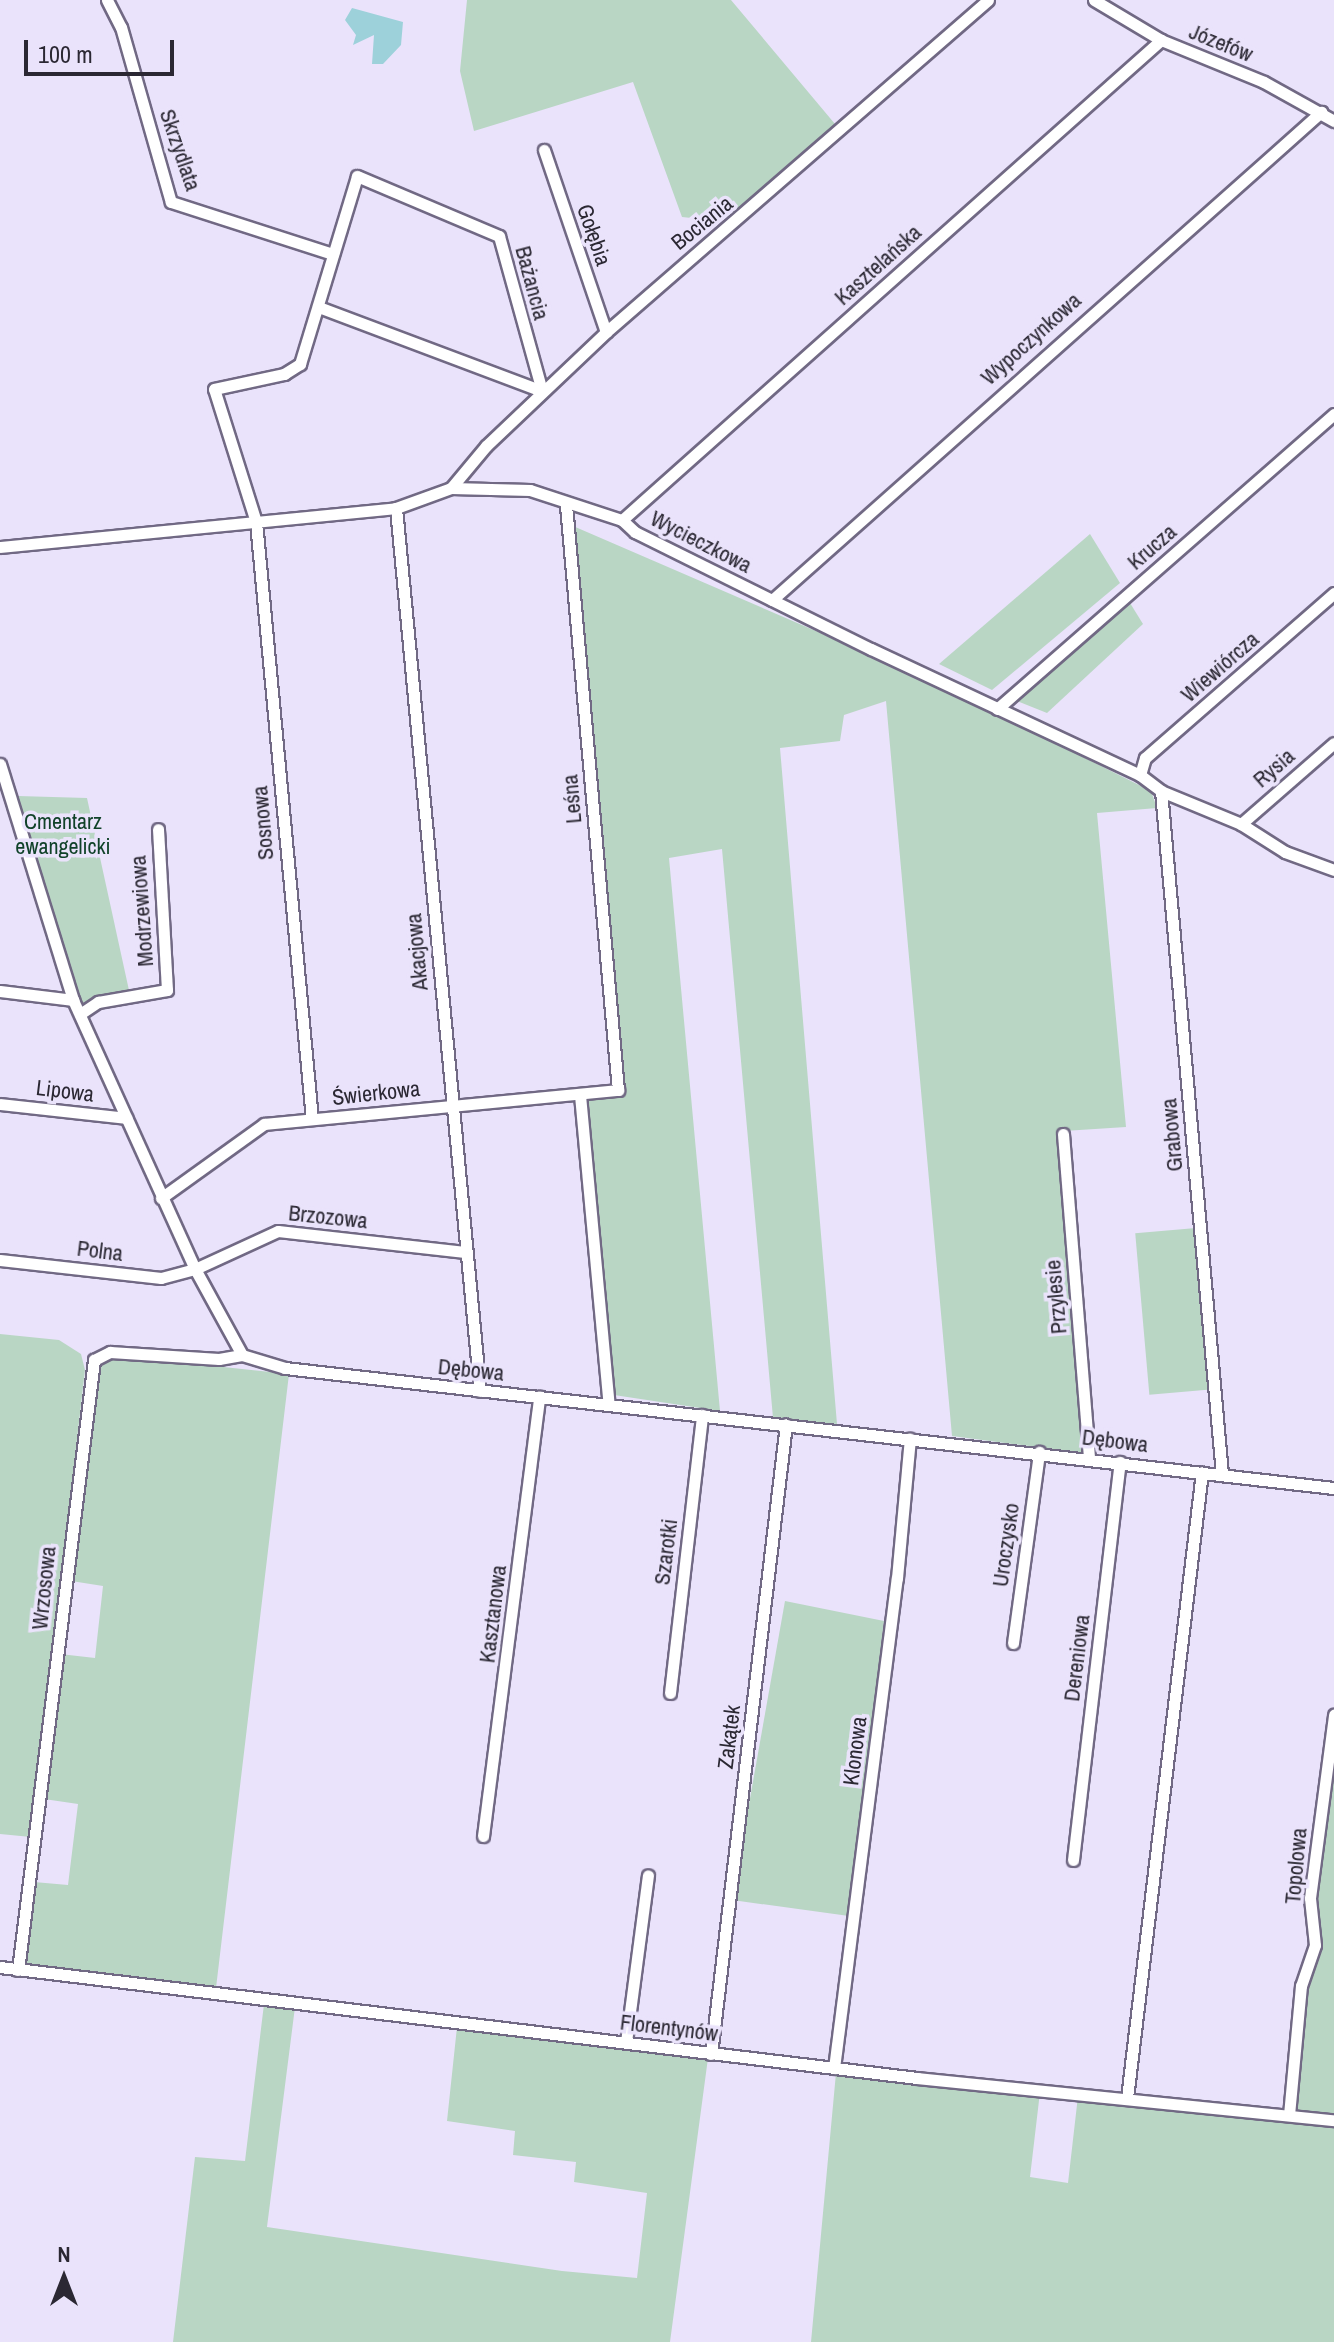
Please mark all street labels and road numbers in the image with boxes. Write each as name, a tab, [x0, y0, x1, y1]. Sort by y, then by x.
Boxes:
street label: Józefów	[1185, 18, 1257, 68]
street label: Skrzydlata	[154, 106, 206, 194]
street label: Bociania	[666, 190, 738, 256]
street label: Gołębia	[571, 201, 617, 269]
street label: Kasztelańska	[829, 219, 927, 311]
street label: Bażancia	[510, 243, 554, 323]
street label: Wypoczynkowa	[976, 287, 1086, 391]
street label: Wycieczkowa	[646, 505, 756, 579]
street label: Krucza	[1122, 519, 1182, 575]
street label: Wiewiórcza	[1176, 626, 1264, 708]
street label: Rysia	[1248, 743, 1300, 793]
street label: Leśna	[557, 773, 587, 825]
street label: Sosnowa	[247, 785, 279, 861]
street label: Modrzewiowa	[125, 855, 159, 967]
street label: Akacjowa	[400, 912, 434, 992]
street label: Lipowa	[35, 1074, 95, 1108]
street label: Świerkowa	[331, 1075, 421, 1111]
street label: Grabowa	[1156, 1097, 1188, 1173]
street label: Brzozowa	[287, 1200, 369, 1234]
street label: Polna	[75, 1235, 125, 1267]
street label: Przylesie	[1040, 1259, 1072, 1335]
street label: Dębowa	[437, 1353, 505, 1387]
street label: Dębowa	[1081, 1424, 1149, 1458]
street label: Uroczysko	[987, 1501, 1025, 1589]
street label: Szarotki	[649, 1518, 683, 1586]
street label: Wrzosowa	[26, 1545, 62, 1631]
street label: Kasztanowa	[474, 1564, 512, 1664]
street label: Dereniowa	[1059, 1613, 1095, 1703]
street label: Zakątek	[712, 1704, 746, 1770]
street label: Klonowa	[838, 1715, 872, 1787]
street label: Topolowa	[1280, 1827, 1312, 1905]
street label: Florentynów	[619, 2009, 719, 2047]

